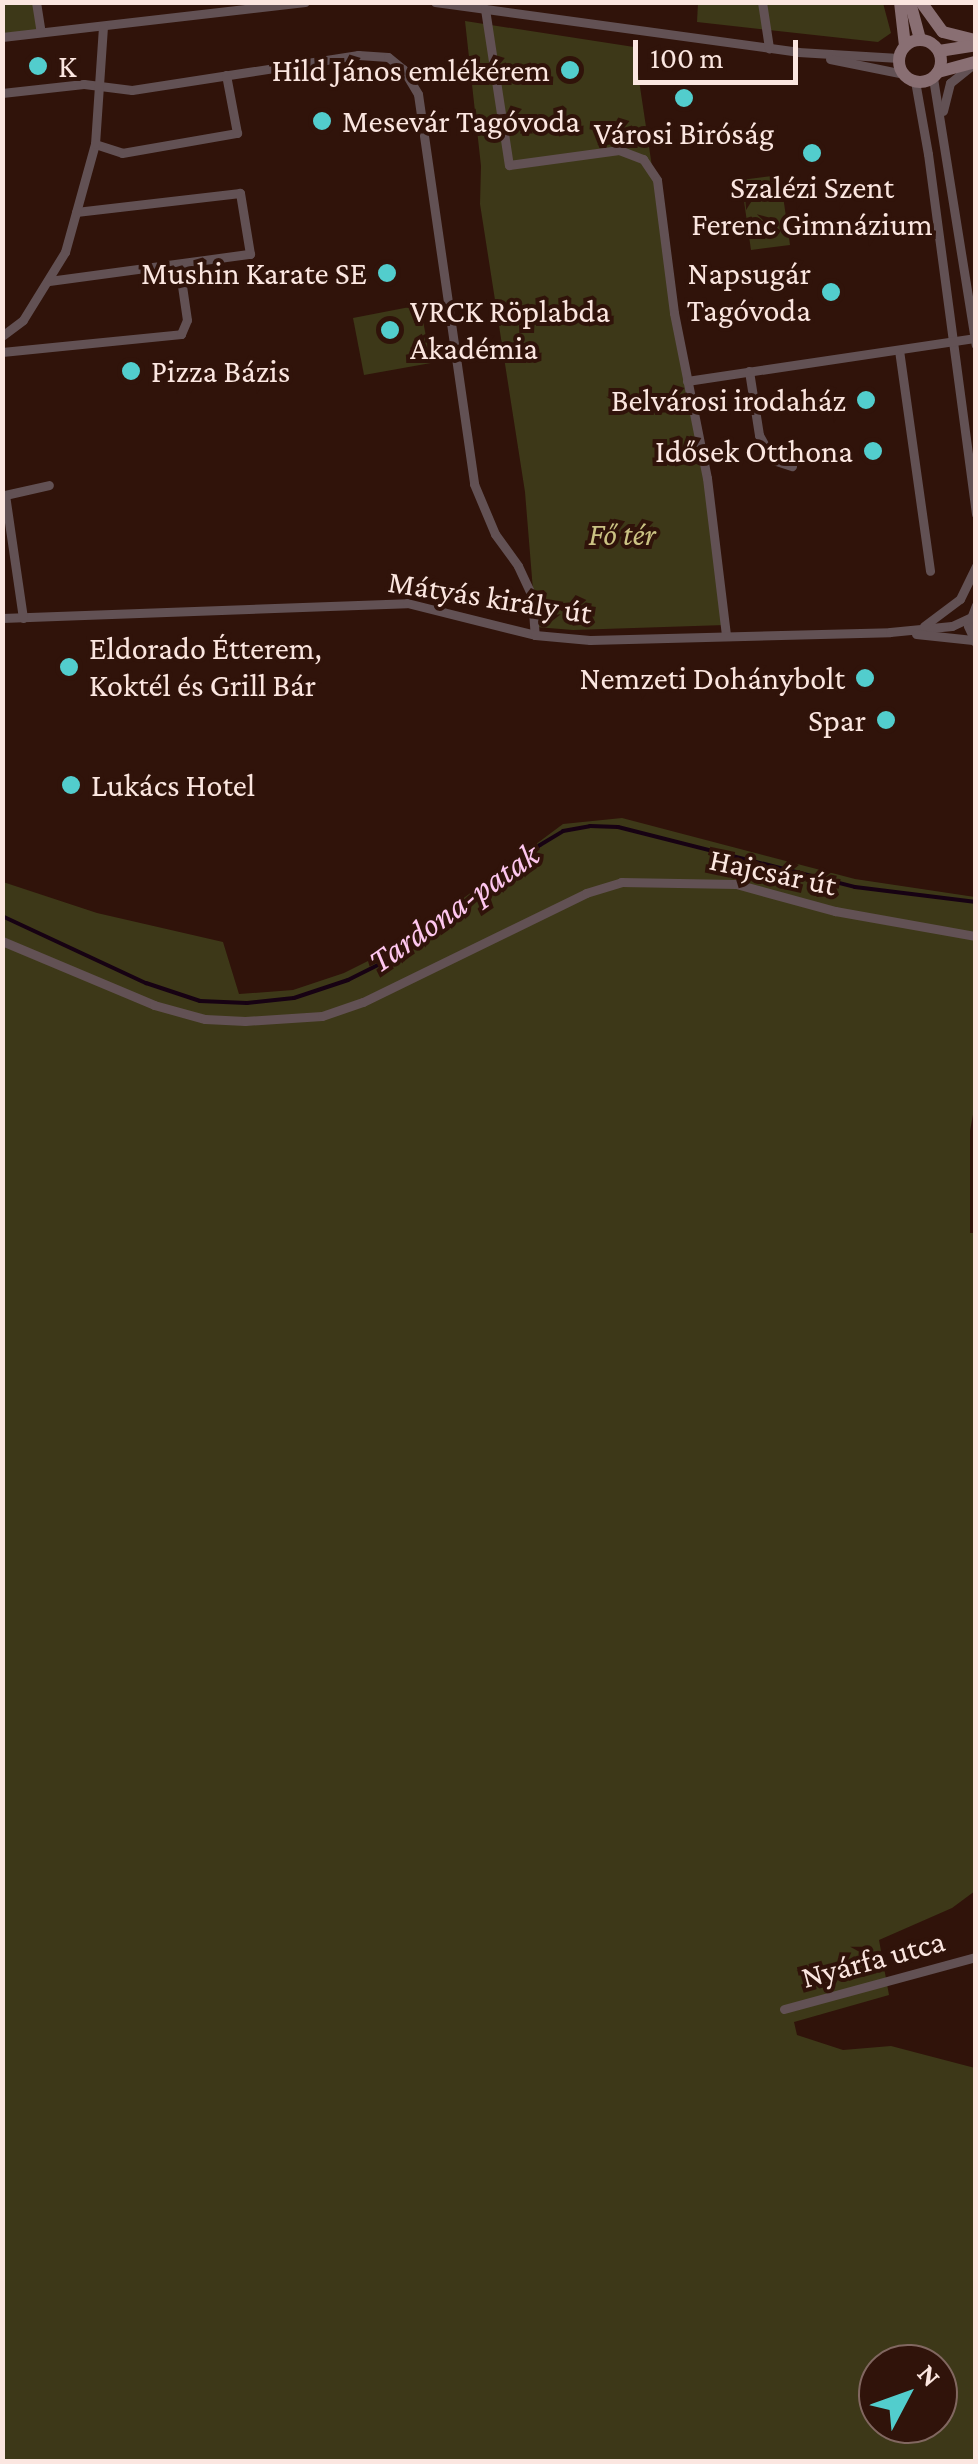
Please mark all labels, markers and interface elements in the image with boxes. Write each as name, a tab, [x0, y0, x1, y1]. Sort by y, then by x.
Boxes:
scale bar	[638, 20, 803, 82]
text: 100 m	[650, 41, 724, 74]
place label: K	[58, 47, 76, 85]
place label: Hild János emlékérem	[272, 51, 550, 89]
marker: K	[27, 55, 49, 77]
marker: Hild János emlékérem	[559, 59, 581, 81]
marker: Városi Biróság	[673, 87, 695, 109]
place label: Mesevár Tagóvoda	[342, 102, 580, 140]
marker: Mesevár Tagóvoda	[311, 110, 333, 132]
place label: Városi Biróság	[594, 114, 774, 152]
marker: Szalézi Szent Ferenc Gimnázium	[801, 142, 823, 164]
place label: Szalézi Szent Ferenc Gimnázium	[691, 169, 933, 244]
place label: Mushin Karate SE	[141, 254, 367, 292]
place label: Napsugár Tagóvoda	[687, 255, 811, 330]
marker: Mushin Karate SE	[376, 262, 398, 284]
marker: Napsugár Tagóvoda	[820, 281, 842, 303]
place label: VRCK Röplabda Akadémia	[410, 293, 610, 368]
marker: VRCK Röplabda Akadémia	[379, 319, 401, 341]
place label: Pizza Bázis	[151, 352, 290, 390]
marker: Pizza Bázis	[120, 360, 142, 382]
place label: Belvárosi irodaház	[611, 381, 846, 419]
marker: Belvárosi irodaház	[855, 389, 877, 411]
place label: Idősek Otthona	[655, 432, 853, 470]
marker: Idősek Otthona	[862, 440, 884, 462]
park label: Fő tér	[588, 515, 656, 553]
street label: Mátyás király út	[385, 562, 595, 632]
place label: Eldorado Étterem, Koktél és Grill Bár	[89, 630, 322, 705]
marker: Eldorado Étterem, Koktél és Grill Bár	[58, 656, 80, 678]
place label: Nemzeti Dohánybolt	[580, 659, 845, 697]
marker: Nemzeti Dohánybolt	[854, 667, 876, 689]
place label: Spar	[808, 701, 866, 739]
marker: Spar	[875, 709, 897, 731]
place label: Lukács Hotel	[91, 766, 255, 804]
marker: Lukács Hotel	[60, 774, 82, 796]
water label: Tardona-patak	[360, 834, 548, 982]
street label: Hajcsár út	[706, 840, 840, 904]
street label: Nyárfa utca	[797, 1921, 949, 1997]
north arrow	[858, 2344, 958, 2444]
text: N	[912, 2358, 947, 2393]

